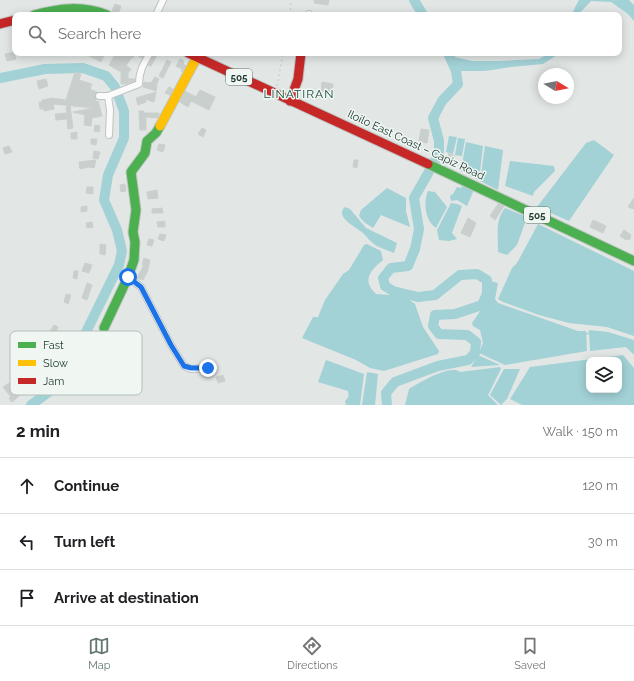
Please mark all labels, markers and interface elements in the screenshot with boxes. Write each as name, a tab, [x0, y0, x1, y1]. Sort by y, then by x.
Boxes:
search box	[12, 12, 622, 56]
icon: search	[26, 23, 48, 45]
text: Search here	[58, 25, 141, 43]
north arrow	[538, 68, 574, 104]
road number: 505	[226, 69, 252, 85]
district label: LINATIRAN	[263, 87, 335, 101]
street label: Iloilo East Coast – Capiz Road	[345, 107, 487, 183]
road number: 505	[524, 207, 550, 223]
route start	[119, 268, 137, 286]
legend	[10, 331, 142, 395]
text: Fast	[43, 339, 64, 352]
text: Slow	[43, 357, 68, 370]
map controls	[586, 357, 622, 393]
button: layers	[586, 357, 622, 393]
route end	[199, 359, 217, 377]
text: Jam	[43, 375, 64, 388]
text: 2 min	[16, 421, 60, 441]
text: Walk · 150 m	[543, 424, 618, 439]
icon: ahead	[16, 475, 38, 497]
text: Continue	[54, 477, 119, 495]
text: 120 m	[582, 478, 618, 493]
icon: left	[16, 531, 38, 553]
text: Turn left	[54, 533, 115, 551]
text: 30 m	[588, 534, 618, 549]
icon: arrive	[16, 587, 38, 609]
text: Arrive at destination	[54, 589, 199, 607]
tab: Map	[88, 635, 111, 672]
tab: Directions	[287, 635, 338, 672]
tab: Saved	[514, 635, 546, 672]

